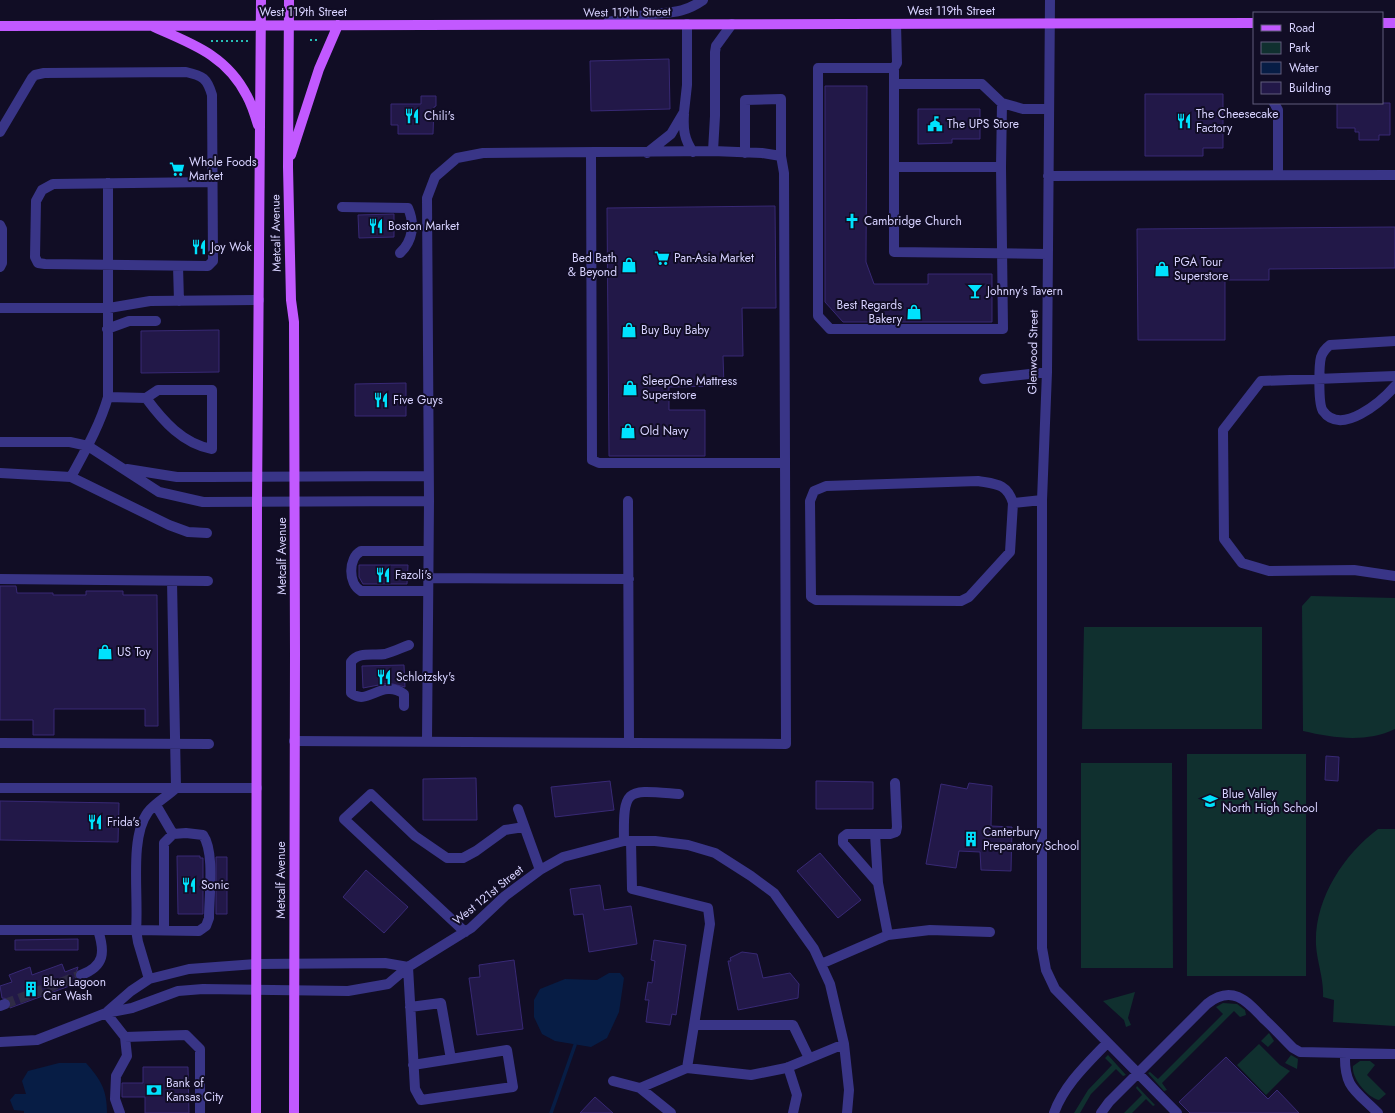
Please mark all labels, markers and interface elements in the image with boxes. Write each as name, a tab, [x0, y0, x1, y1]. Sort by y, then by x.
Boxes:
street label: West 119th Street	[583, 2, 671, 22]
street label: West 119th Street	[907, 2, 995, 20]
street label: West 119th Street	[259, 3, 347, 21]
legend	[1253, 12, 1383, 104]
text: Road	[1289, 19, 1315, 37]
text: Park	[1289, 39, 1311, 57]
text: Water	[1289, 59, 1320, 77]
text: Building	[1289, 79, 1331, 97]
place label: The Cheesecake Factory	[1196, 105, 1278, 137]
restaurant icon: Chili's	[403, 107, 421, 125]
place label: Chili's	[424, 107, 455, 125]
restaurant icon: The Cheesecake Factory	[1175, 112, 1193, 130]
public building icon: The UPS Store	[926, 115, 944, 133]
place label: The UPS Store	[947, 115, 1019, 133]
place label: Whole Foods Market	[189, 153, 257, 185]
supermarket icon: Whole Foods Market	[168, 160, 186, 178]
street label: Metcalf Avenue	[266, 194, 286, 272]
church icon: Cambridge Church	[843, 212, 861, 230]
place label: Cambridge Church	[864, 212, 962, 230]
restaurant icon: Boston Market	[367, 217, 385, 235]
place label: Boston Market	[388, 217, 459, 235]
restaurant icon: Joy Wok	[190, 238, 208, 256]
place label: Joy Wok	[209, 238, 253, 256]
place label: Bed Bath & Beyond	[568, 249, 617, 281]
supermarket icon: Pan-Asia Market	[653, 249, 671, 267]
place label: Pan-Asia Market	[674, 249, 754, 267]
place label: PGA Tour Superstore	[1174, 253, 1228, 285]
shop icon: Bed Bath & Beyond	[620, 256, 638, 274]
shop icon: PGA Tour Superstore	[1153, 260, 1171, 278]
bar icon: Johnny's Tavern	[966, 282, 984, 300]
place label: Johnny's Tavern	[985, 282, 1063, 300]
place label: Best Regards Bakery	[837, 296, 903, 328]
shop icon: Best Regards Bakery	[905, 303, 923, 321]
street label: Glenwood Street	[1023, 309, 1043, 394]
shop icon: Buy Buy Baby	[620, 321, 638, 339]
place label: Buy Buy Baby	[641, 321, 710, 339]
place label: SleepOne Mattress Superstore	[642, 372, 737, 404]
shop icon: SleepOne Mattress Superstore	[621, 379, 639, 397]
restaurant icon: Five Guys	[372, 391, 390, 409]
place label: Five Guys	[393, 391, 443, 409]
shop icon: Old Navy	[619, 422, 637, 440]
place label: Old Navy	[640, 422, 689, 440]
street label: Metcalf Avenue	[273, 517, 291, 595]
restaurant icon: Fazoli's	[374, 566, 392, 584]
place label: Fazoli's	[395, 566, 431, 584]
shop icon: US Toy	[96, 643, 114, 661]
place label: US Toy	[117, 643, 151, 661]
restaurant icon: Schlotzsky's	[375, 668, 393, 686]
place label: Schlotzsky's	[396, 668, 455, 686]
place label: Blue Valley North High School	[1222, 785, 1318, 817]
school or university icon: Blue Valley North High School	[1201, 792, 1219, 810]
restaurant icon: Frida's	[86, 813, 104, 831]
place label: Frida's	[107, 813, 139, 831]
place label: Canterbury Preparatory School	[983, 823, 1079, 855]
building icon: Canterbury Preparatory School	[962, 830, 980, 848]
street label: Metcalf Avenue	[272, 841, 290, 919]
street label: West 121st Street	[449, 861, 527, 929]
restaurant icon: Sonic	[180, 876, 198, 894]
place label: Sonic	[201, 876, 230, 894]
place label: Blue Lagoon Car Wash	[43, 973, 106, 1005]
building icon: Blue Lagoon Car Wash	[22, 980, 40, 998]
place label: Bank of Kansas City	[166, 1074, 224, 1106]
bank icon: Bank of Kansas City	[145, 1081, 163, 1099]

